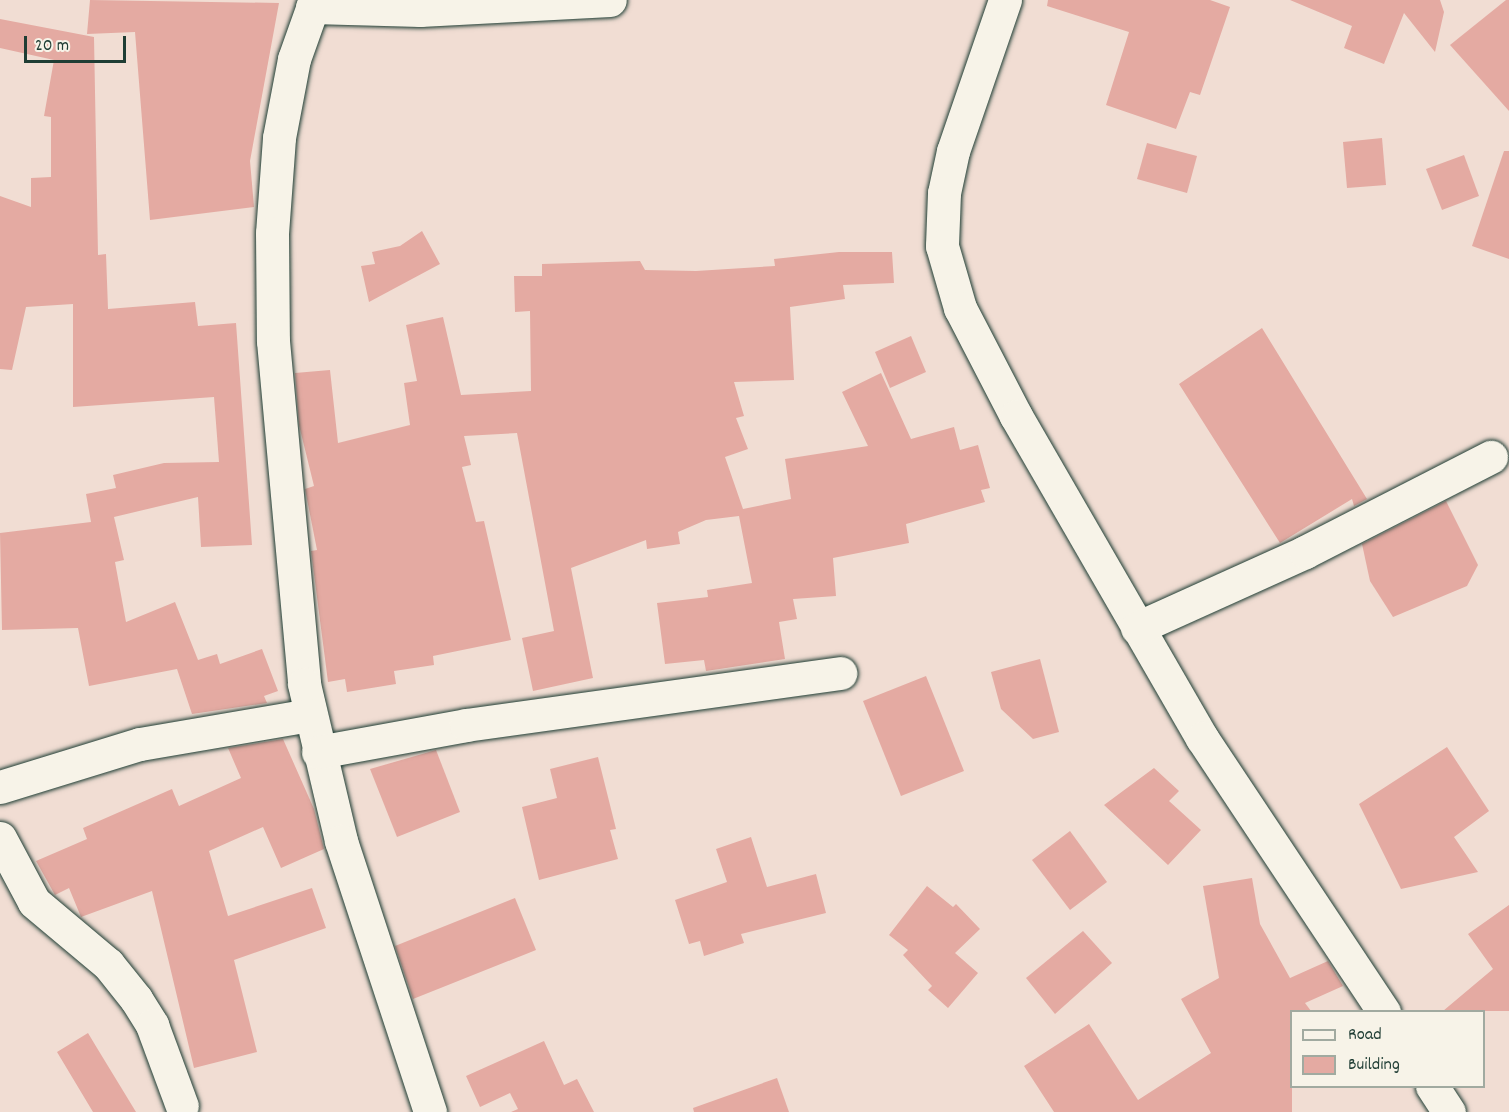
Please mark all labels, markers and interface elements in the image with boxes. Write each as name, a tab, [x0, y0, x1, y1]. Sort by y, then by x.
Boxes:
scale bar	[27, 24, 129, 62]
text: 20 m	[35, 34, 69, 59]
legend	[1290, 1010, 1485, 1088]
text: Road	[1348, 1023, 1382, 1048]
text: Building	[1348, 1053, 1400, 1078]

